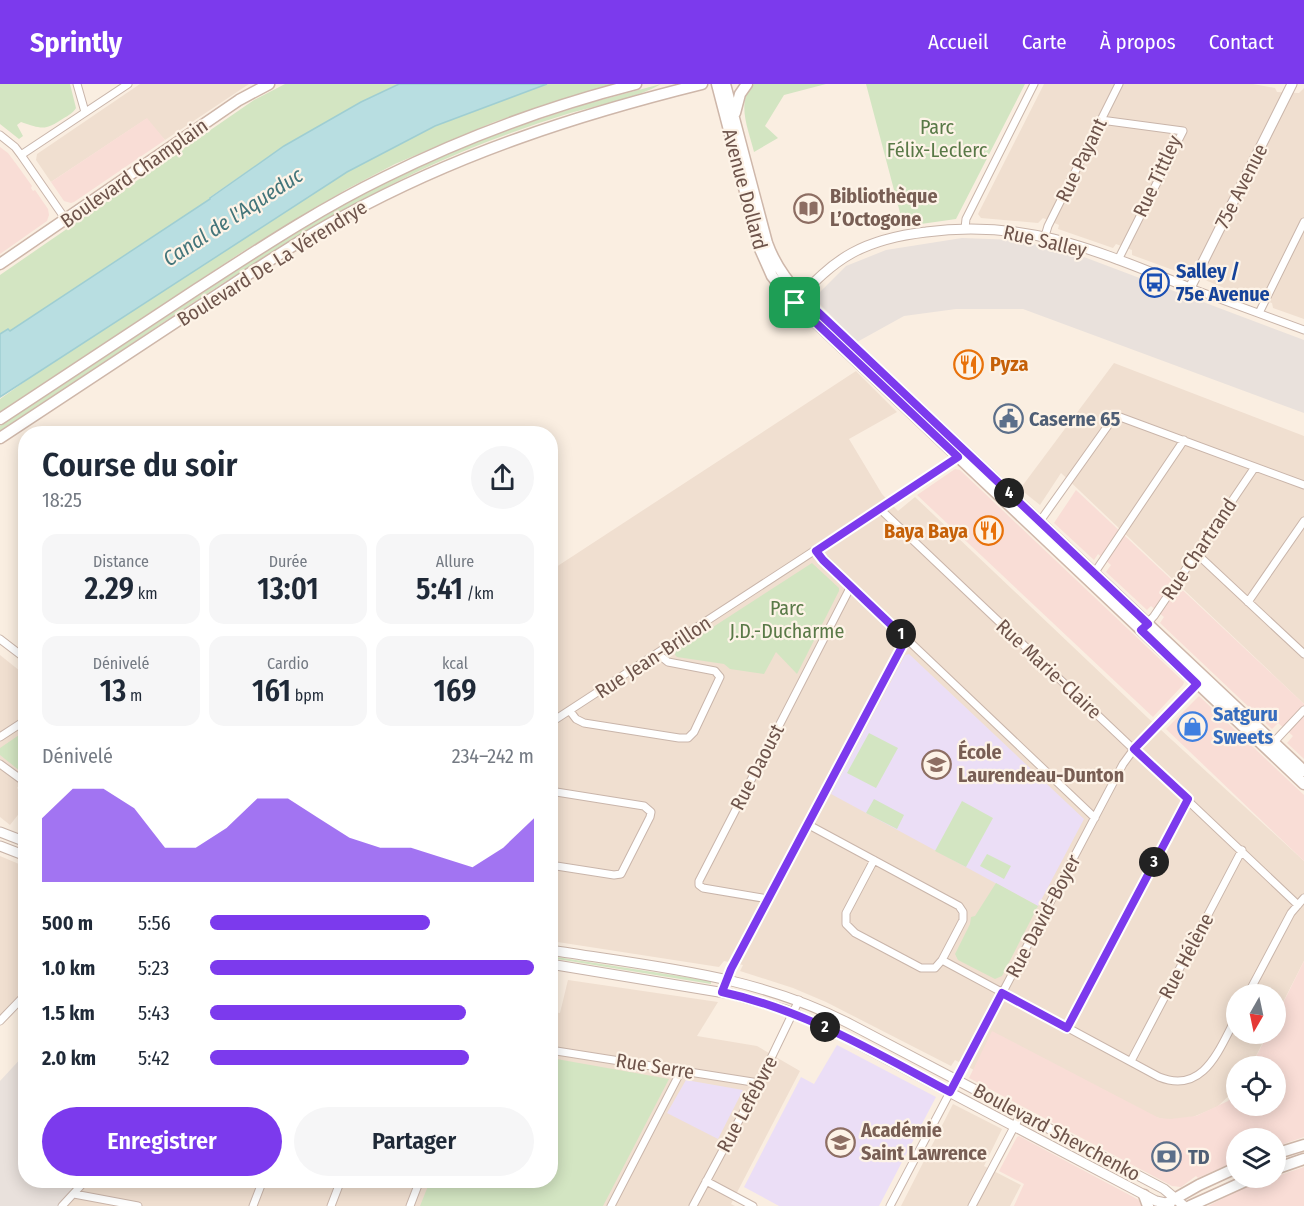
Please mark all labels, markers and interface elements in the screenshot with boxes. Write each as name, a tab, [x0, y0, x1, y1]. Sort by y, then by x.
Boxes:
text: Sprintly	[30, 26, 122, 59]
text: Accueil	[928, 29, 989, 55]
text: Carte	[1022, 29, 1067, 55]
text: À propos	[1100, 29, 1176, 55]
text: Contact	[1209, 29, 1274, 55]
street label: Boulevard Champlain	[56, 113, 212, 233]
street label: Rue Payant	[1050, 114, 1112, 206]
park label: Parc Félix-Leclerc	[887, 115, 988, 162]
street label: Avenue Dollard	[717, 126, 773, 252]
street label: Rue Tittley	[1128, 131, 1186, 221]
street label: 75e Avenue	[1209, 140, 1273, 232]
water label: Canal de l'Aqueduc	[158, 162, 309, 272]
place label: Bibliothèque L’Octogone	[830, 184, 938, 231]
library icon: Bibliothèque L’Octogone	[793, 192, 825, 224]
street label: Boulevard De La Vérendrye	[173, 195, 371, 331]
street label: Rue Salley	[1001, 220, 1089, 262]
place label: Salley / 75e Avenue	[1176, 259, 1270, 306]
bus stop icon: Salley / 75e Avenue	[1139, 267, 1171, 299]
pin	[769, 277, 820, 328]
icon: arrive	[778, 286, 811, 319]
restaurant icon: Pyza	[953, 348, 985, 380]
place label: Pyza	[990, 352, 1029, 376]
public building icon: Caserne 65	[992, 403, 1024, 435]
place label: Caserne 65	[1029, 407, 1120, 431]
text: Course du soir	[42, 445, 238, 485]
button: share	[471, 446, 534, 509]
pin: 4	[994, 478, 1024, 508]
text: 4	[1005, 483, 1013, 502]
text: 18:25	[42, 488, 82, 512]
street label: Rue Chartrand	[1156, 494, 1242, 604]
restaurant icon: Baya Baya	[973, 515, 1005, 547]
place label: Baya Baya	[884, 519, 968, 543]
text: Distance	[93, 552, 149, 571]
text: Durée	[269, 552, 307, 571]
text: Allure	[436, 552, 474, 571]
text: 2.29	[85, 571, 134, 607]
text: 13:01	[257, 571, 319, 607]
text: 5:41	[416, 571, 463, 607]
text: km	[134, 584, 157, 603]
text: /km	[463, 584, 494, 603]
park label: Parc J.D.-Ducharme	[730, 596, 844, 643]
street label: Rue Jean-Brillon	[591, 611, 715, 703]
street label: Rue Marie-Claire	[991, 614, 1107, 724]
pin: 1	[886, 619, 916, 649]
text: 1	[898, 624, 904, 643]
text: Dénivelé	[93, 654, 149, 673]
text: Cardio	[267, 654, 309, 673]
text: kcal	[442, 654, 468, 673]
text: 13	[100, 673, 126, 709]
text: 161	[252, 673, 291, 709]
text: 169	[434, 673, 476, 709]
text: m	[126, 686, 142, 705]
text: bpm	[291, 686, 324, 705]
place label: Satguru Sweets	[1213, 702, 1278, 749]
shop icon: Satguru Sweets	[1176, 710, 1208, 742]
street label: Rue Daoust	[725, 720, 789, 814]
place label: École Laurendeau-Dunton	[958, 739, 1124, 787]
text: Dénivelé	[42, 744, 113, 768]
text: 234–242 m	[452, 744, 534, 768]
school or university icon: École Laurendeau-Dunton	[921, 748, 953, 780]
pin: 3	[1139, 847, 1169, 877]
street label: Rue David-Boyer	[1000, 850, 1086, 982]
text: 3	[1150, 852, 1158, 871]
street label: Rue Hélène	[1153, 909, 1219, 1003]
text: 500 m	[42, 911, 93, 935]
text: 5:56	[138, 911, 171, 935]
text: 1.0 km	[42, 956, 95, 980]
text: 5:23	[138, 956, 169, 980]
north arrow	[1226, 984, 1286, 1044]
map controls	[1226, 984, 1286, 1188]
text: 1.5 km	[42, 1001, 95, 1025]
text: 5:43	[138, 1001, 170, 1025]
pin: 2	[810, 1012, 840, 1042]
text: 2	[821, 1017, 829, 1036]
text: 2.0 km	[42, 1046, 96, 1070]
text: 5:42	[138, 1046, 170, 1070]
street label: Rue Serre	[614, 1048, 696, 1084]
street label: Rue Lefebvre	[712, 1052, 782, 1156]
button: locate	[1226, 1056, 1286, 1116]
street label: Boulevard Shevchenko	[970, 1078, 1144, 1186]
button: Enregistrer	[42, 1107, 282, 1176]
button: Partager	[294, 1107, 534, 1176]
place label: Académie Saint Lawrence	[860, 1118, 987, 1165]
school or university icon: Académie Saint Lawrence	[824, 1126, 856, 1158]
button: layers	[1226, 1128, 1286, 1188]
bank icon: TD	[1151, 1141, 1183, 1173]
place label: TD	[1188, 1145, 1210, 1169]

